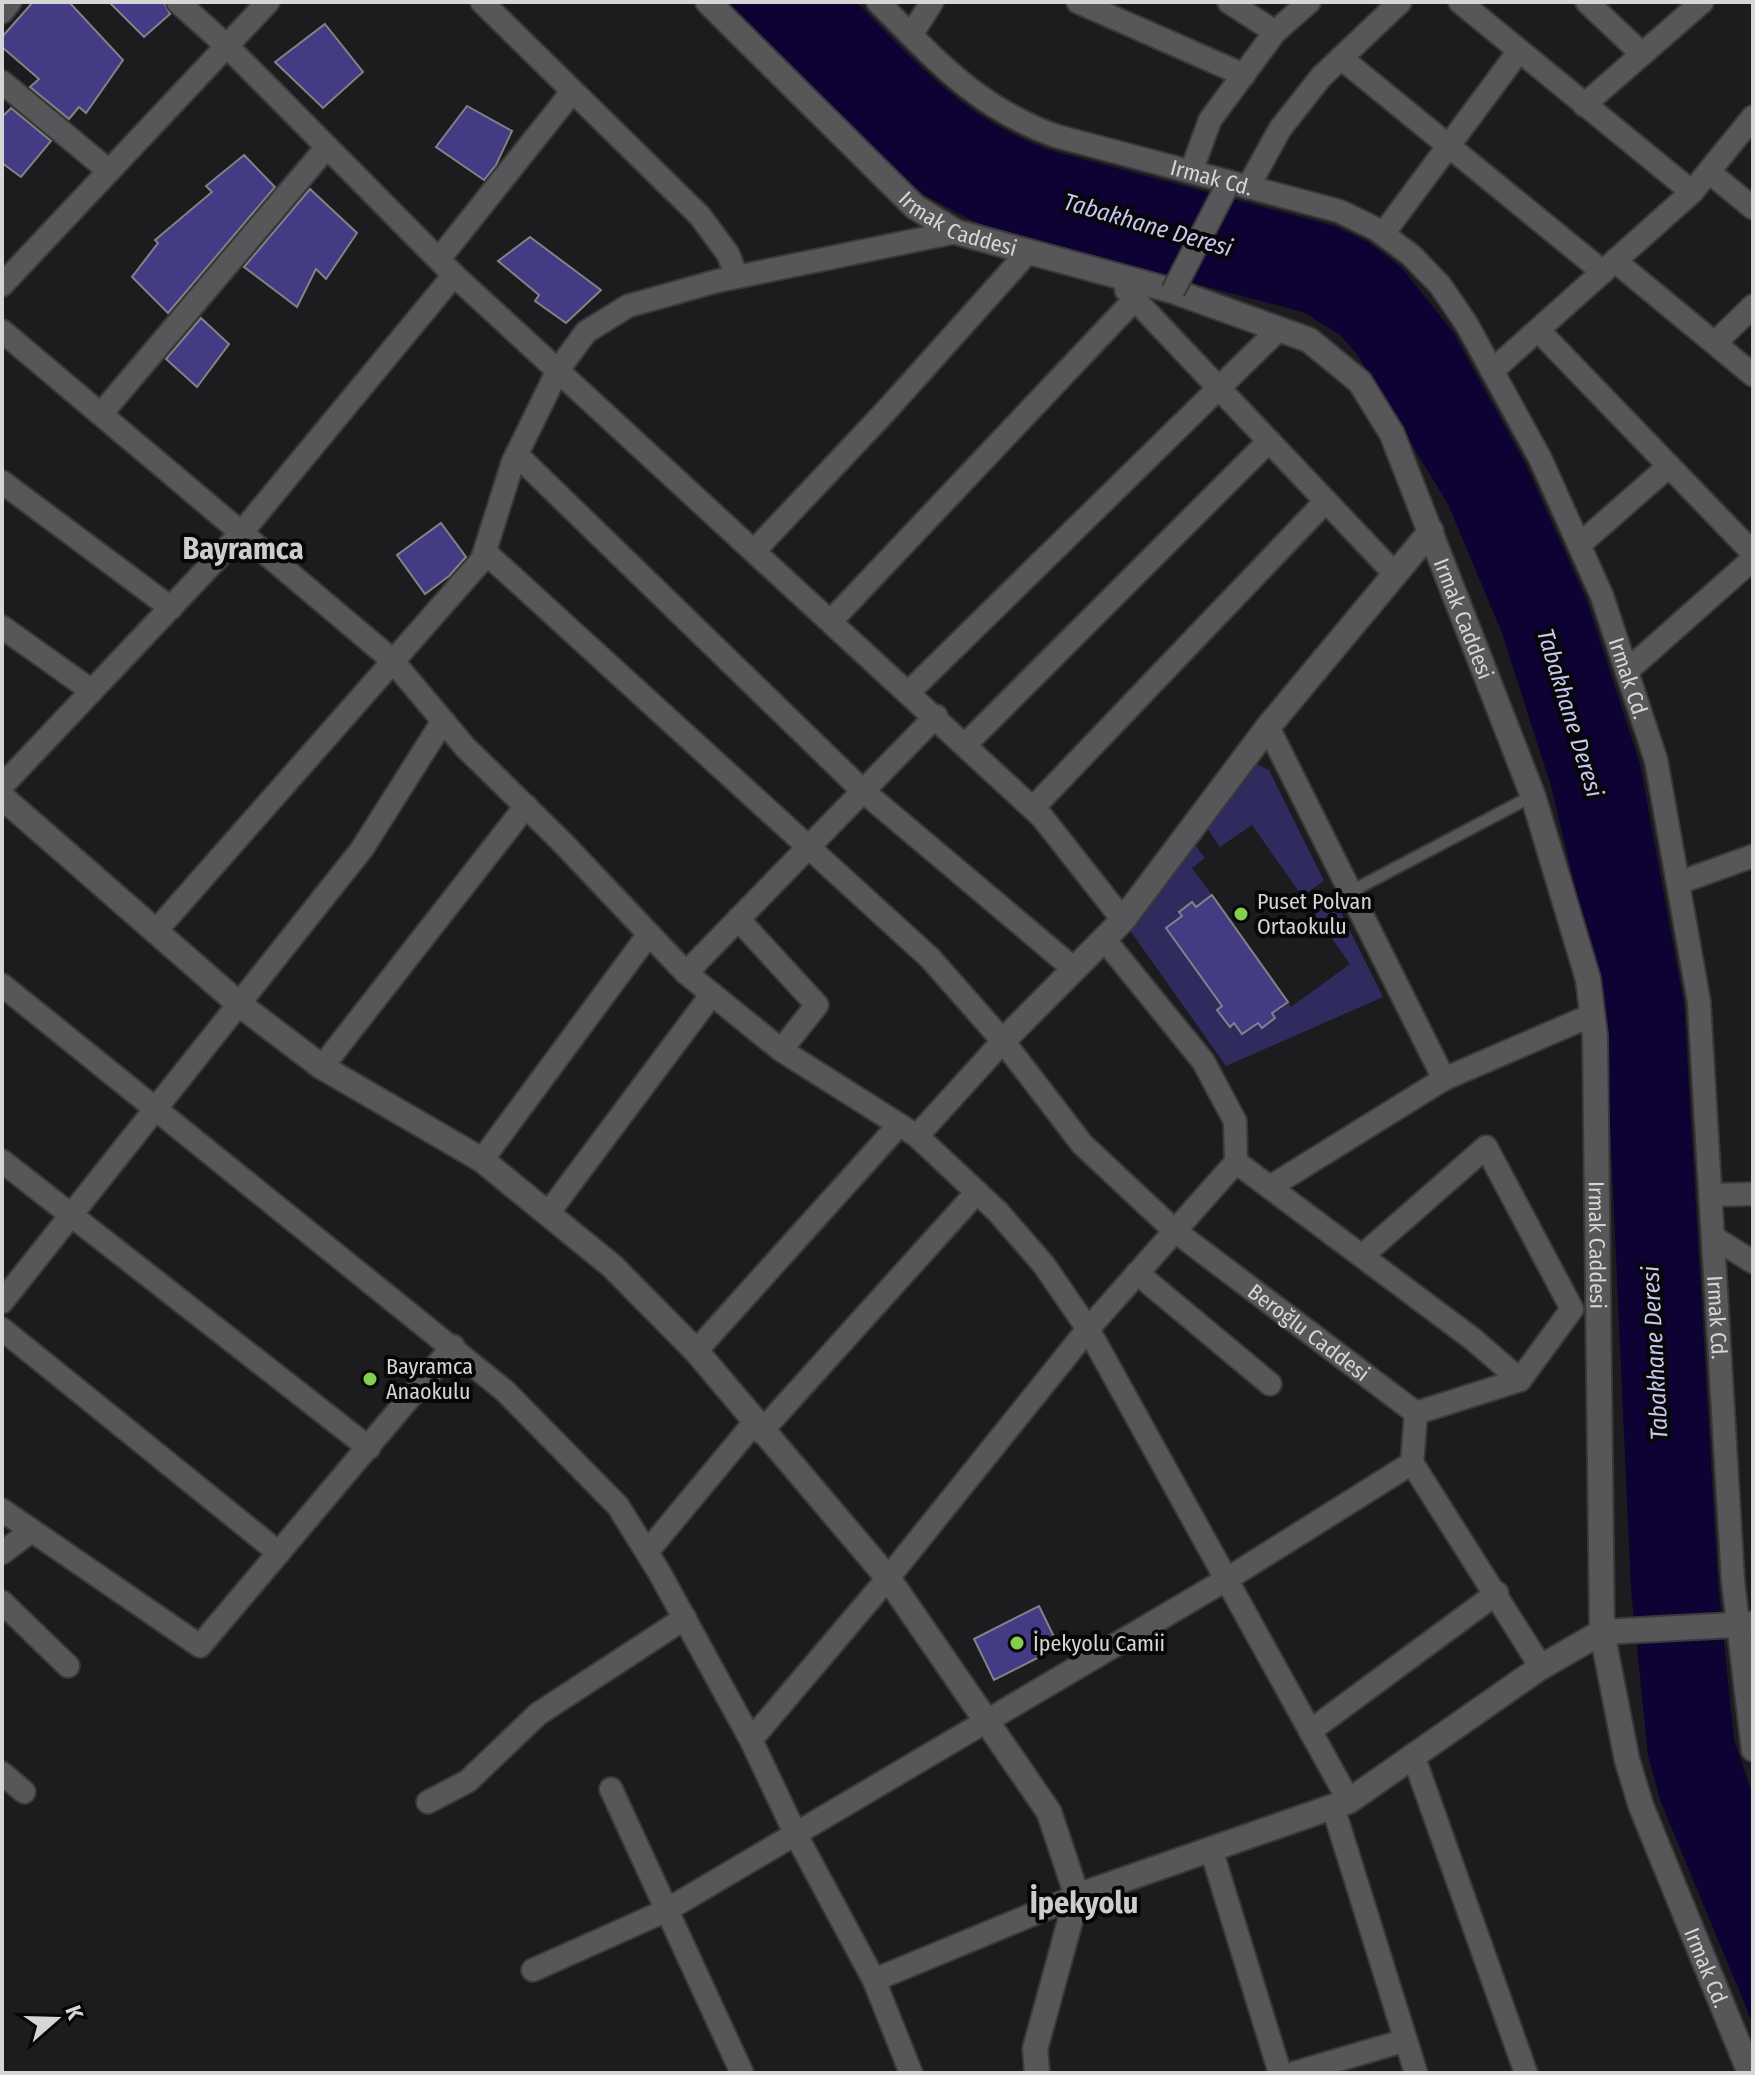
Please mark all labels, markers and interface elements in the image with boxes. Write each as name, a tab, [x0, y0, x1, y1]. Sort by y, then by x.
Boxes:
street label: Irmak Cd.	[1168, 153, 1256, 201]
street label: Irmak Caddesi	[893, 185, 1020, 261]
water label: Tabakhane Deresi	[1060, 188, 1236, 262]
district label: Bayramca	[182, 531, 304, 567]
street label: Irmak Caddesi	[1428, 554, 1500, 683]
water label: Tabakhane Deresi	[1531, 626, 1609, 800]
street label: Irmak Cd.	[1603, 634, 1655, 722]
place label: Puset Polvan Ortaokulu	[1257, 888, 1372, 940]
marker: Puset Polvan Ortaokulu	[1232, 905, 1250, 923]
street label: Irmak Caddesi	[1583, 1181, 1612, 1309]
water label: Tabakhane Deresi	[1636, 1265, 1674, 1441]
street label: Irmak Cd.	[1702, 1275, 1733, 1360]
street label: Beroğlu Caddesi	[1243, 1278, 1375, 1387]
place label: Bayramca Anaokulu	[386, 1353, 473, 1405]
marker: Bayramca Anaokulu	[361, 1370, 379, 1388]
place label: İpekyolu Camii	[1033, 1630, 1165, 1657]
marker: İpekyolu Camii	[1008, 1634, 1026, 1652]
district label: İpekyolu	[1030, 1884, 1138, 1921]
street label: Irmak Cd.	[1679, 1924, 1735, 2011]
north arrow	[16, 1979, 96, 2059]
text: K	[59, 2002, 90, 2024]

